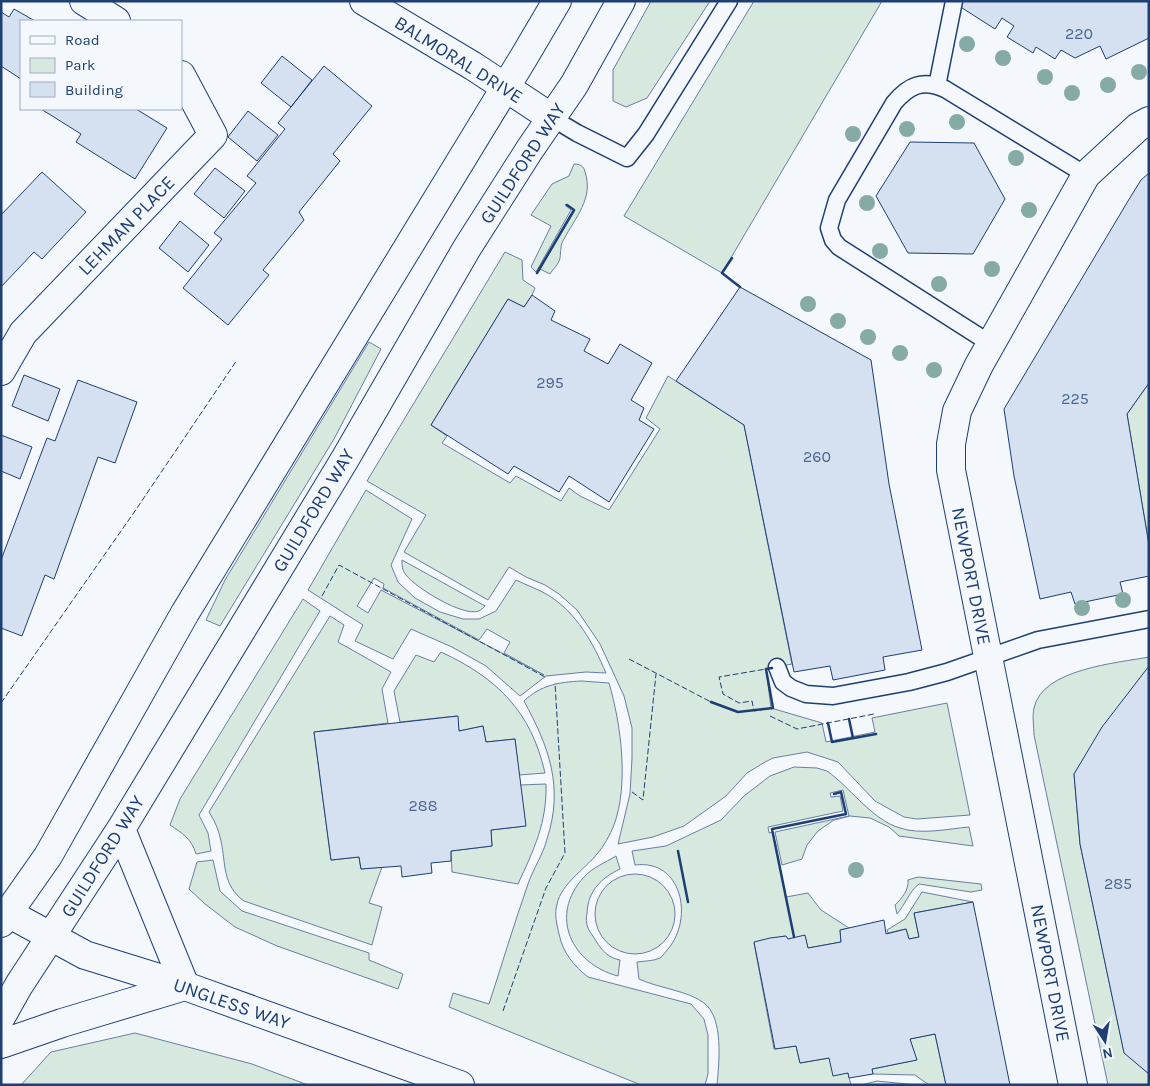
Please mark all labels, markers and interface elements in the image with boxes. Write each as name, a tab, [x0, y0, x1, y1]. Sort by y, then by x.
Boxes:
street label: BALMORAL DRIVE	[390, 12, 527, 108]
legend	[20, 20, 182, 110]
house number: 220	[1065, 24, 1093, 43]
text: Road	[65, 31, 100, 49]
text: Park	[65, 56, 95, 74]
text: Building	[65, 81, 123, 99]
street label: GUILDFORD WAY	[476, 99, 570, 228]
street label: LEHMAN PLACE	[74, 172, 180, 280]
house number: 295	[536, 373, 564, 392]
house number: 225	[1061, 389, 1089, 408]
street label: GUILDFORD WAY	[268, 445, 360, 576]
house number: 260	[803, 447, 831, 466]
street label: NEWPORT DRIVE	[947, 505, 995, 647]
street label: GUILDFORD WAY	[57, 791, 149, 922]
house number: 288	[409, 796, 437, 815]
house number: 285	[1104, 874, 1132, 893]
street label: NEWPORT DRIVE	[1026, 902, 1074, 1044]
street label: UNGLESS WAY	[170, 974, 293, 1034]
north arrow	[1080, 1016, 1130, 1066]
text: N	[1101, 1044, 1114, 1063]

